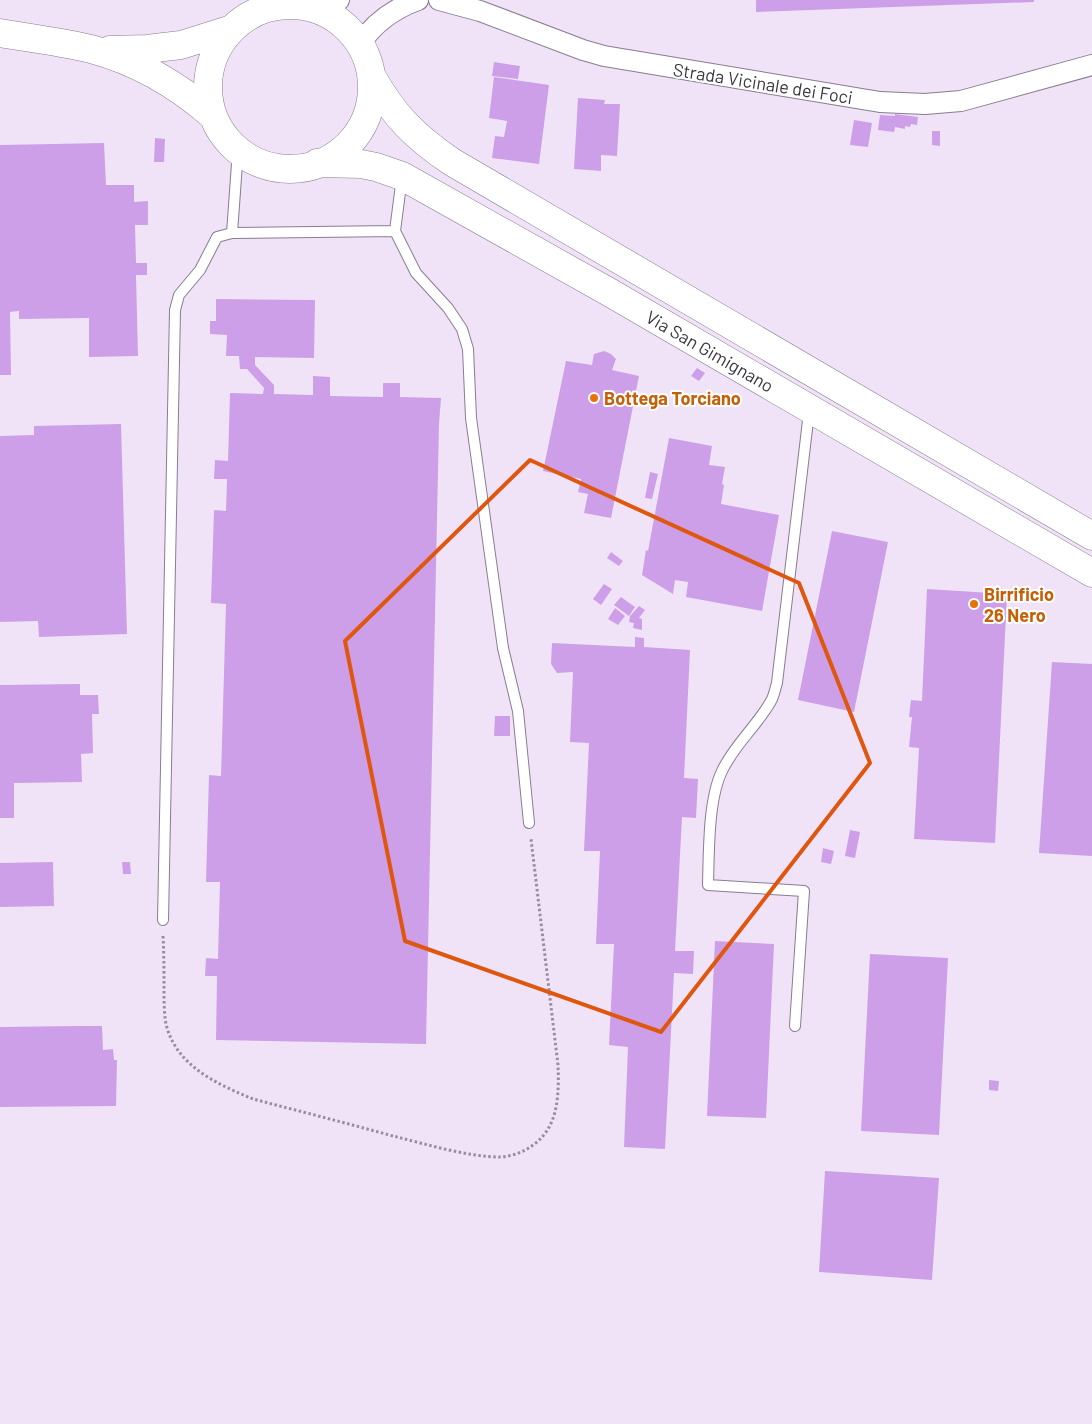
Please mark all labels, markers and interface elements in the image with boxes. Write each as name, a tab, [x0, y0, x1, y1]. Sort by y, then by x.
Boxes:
street label: Strada Vicinale dei Foci	[672, 58, 854, 108]
street label: Via San Gimignano	[642, 305, 778, 397]
place label: Bottega Torciano	[604, 387, 741, 409]
marker: Bottega Torciano	[588, 392, 600, 404]
place label: Birrificio 26 Nero	[984, 583, 1054, 626]
marker: Birrificio 26 Nero	[968, 598, 980, 610]

